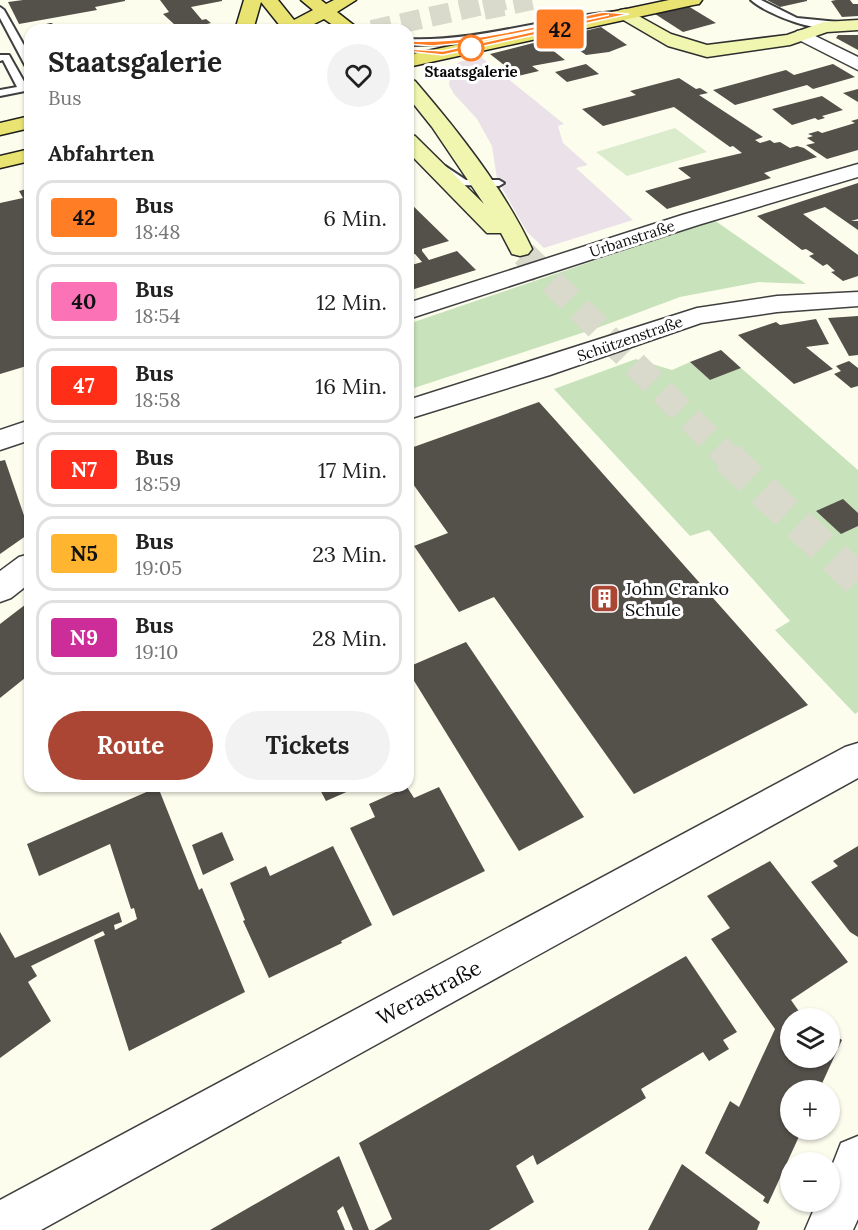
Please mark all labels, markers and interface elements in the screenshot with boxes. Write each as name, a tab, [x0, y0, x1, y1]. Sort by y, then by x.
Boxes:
line badge: 42	[533, 9, 587, 48]
text: 42	[549, 16, 571, 43]
marker: Staatsgalerie	[458, 35, 484, 61]
text: Staatsgalerie	[48, 44, 222, 80]
button: heart	[327, 44, 390, 107]
place label: Staatsgalerie	[424, 62, 518, 81]
text: Bus	[48, 85, 82, 110]
text: Abfahrten	[48, 139, 155, 167]
text: Bus	[135, 191, 174, 219]
text: 42	[73, 204, 95, 231]
text: 6 Min.	[323, 204, 387, 232]
street label: Urbanstraße	[587, 216, 677, 261]
text: 18:48	[135, 219, 181, 244]
text: Bus	[135, 275, 174, 303]
text: 40	[72, 288, 96, 315]
text: 12 Min.	[316, 288, 387, 316]
text: 18:54	[135, 303, 180, 328]
street label: Schützenstraße	[575, 312, 685, 365]
text: Bus	[135, 359, 174, 387]
text: 47	[73, 372, 95, 399]
text: 16 Min.	[315, 372, 387, 400]
text: 18:58	[135, 387, 181, 412]
text: Bus	[135, 443, 174, 471]
text: N7	[71, 456, 97, 483]
text: 17 Min.	[318, 456, 387, 484]
text: 18:59	[135, 471, 181, 496]
text: Bus	[135, 527, 174, 555]
text: N5	[70, 540, 98, 567]
text: 23 Min.	[312, 540, 387, 568]
text: 19:05	[135, 555, 182, 580]
place label: John Cranko Schule	[624, 577, 729, 621]
building icon: John Cranko Schule	[588, 583, 620, 615]
text: Bus	[135, 611, 174, 639]
text: N9	[70, 624, 98, 651]
text: 28 Min.	[312, 624, 387, 652]
text: 19:10	[135, 639, 179, 664]
button: Route	[48, 711, 213, 780]
button: Tickets	[225, 711, 390, 780]
street label: Werastraße	[372, 954, 486, 1031]
map controls	[780, 1008, 840, 1212]
button: layers	[780, 1008, 840, 1068]
button: +	[780, 1080, 840, 1140]
button: −	[780, 1152, 840, 1212]

